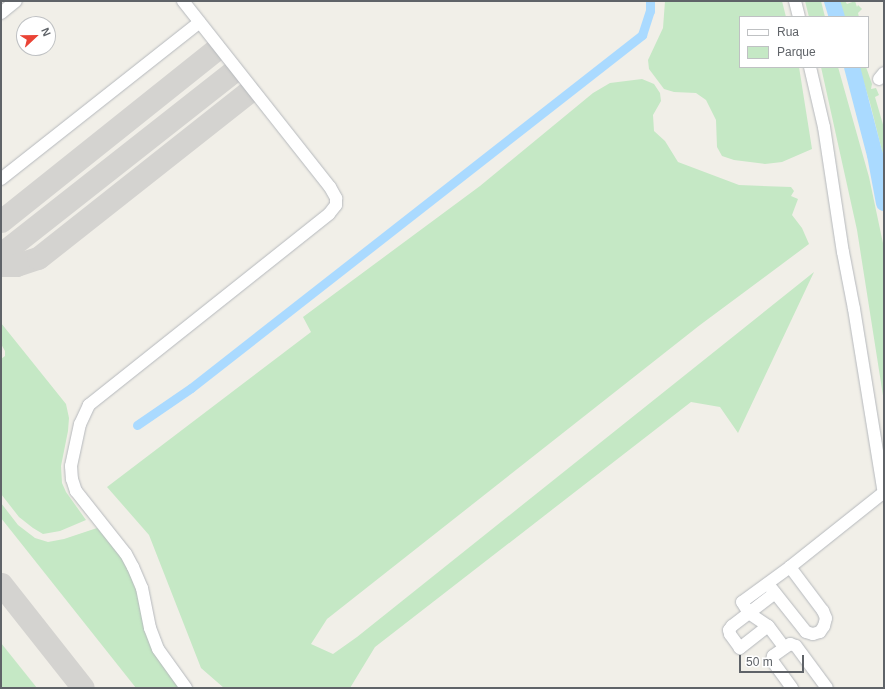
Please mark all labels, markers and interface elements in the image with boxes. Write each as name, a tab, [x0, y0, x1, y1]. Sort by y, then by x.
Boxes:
north arrow	[16, 16, 56, 56]
legend	[739, 16, 869, 68]
text: Rua	[777, 25, 799, 39]
text: N	[39, 26, 53, 38]
text: Parque	[777, 45, 816, 59]
scale bar	[741, 647, 806, 673]
text: 50 m	[746, 655, 773, 669]

